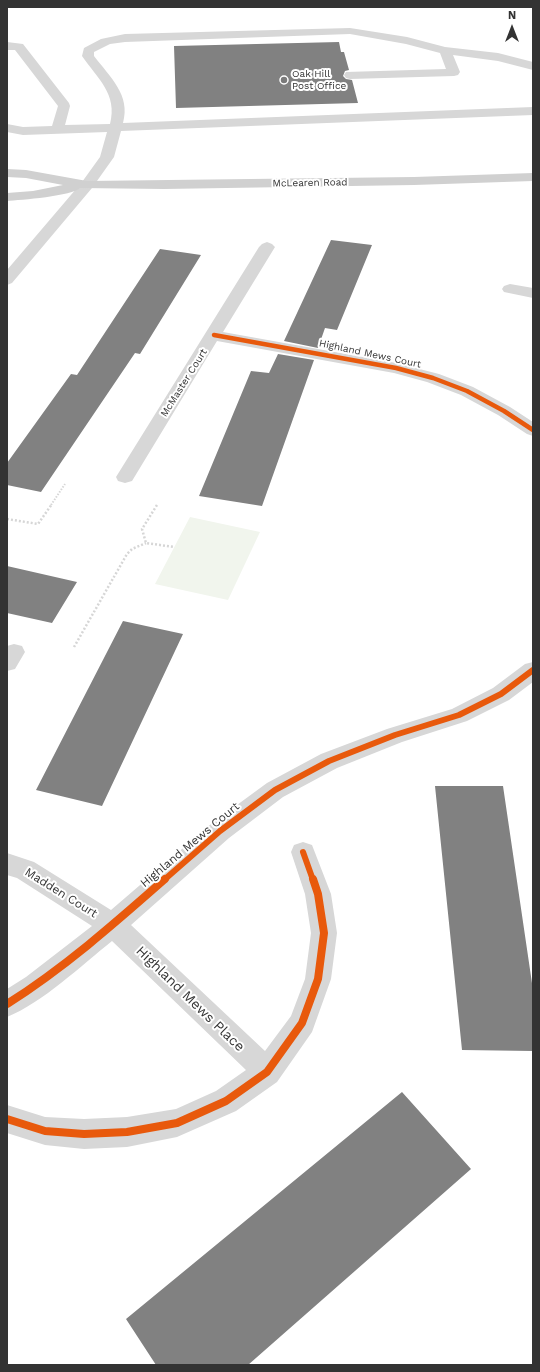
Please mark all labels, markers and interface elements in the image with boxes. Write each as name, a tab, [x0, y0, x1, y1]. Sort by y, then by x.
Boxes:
north arrow	[492, 8, 532, 48]
text: N	[508, 9, 516, 22]
place label: Oak Hill Post Office	[292, 68, 346, 92]
marker: Oak Hill Post Office	[279, 75, 289, 85]
street label: McLearen Road	[272, 176, 348, 190]
street label: Highland Mews Court	[318, 337, 422, 371]
street label: McMaster Court	[158, 347, 210, 419]
street label: Highland Mews Court	[138, 799, 242, 891]
street label: Madden Court	[22, 865, 100, 921]
street label: Highland Mews Place	[132, 943, 248, 1055]

